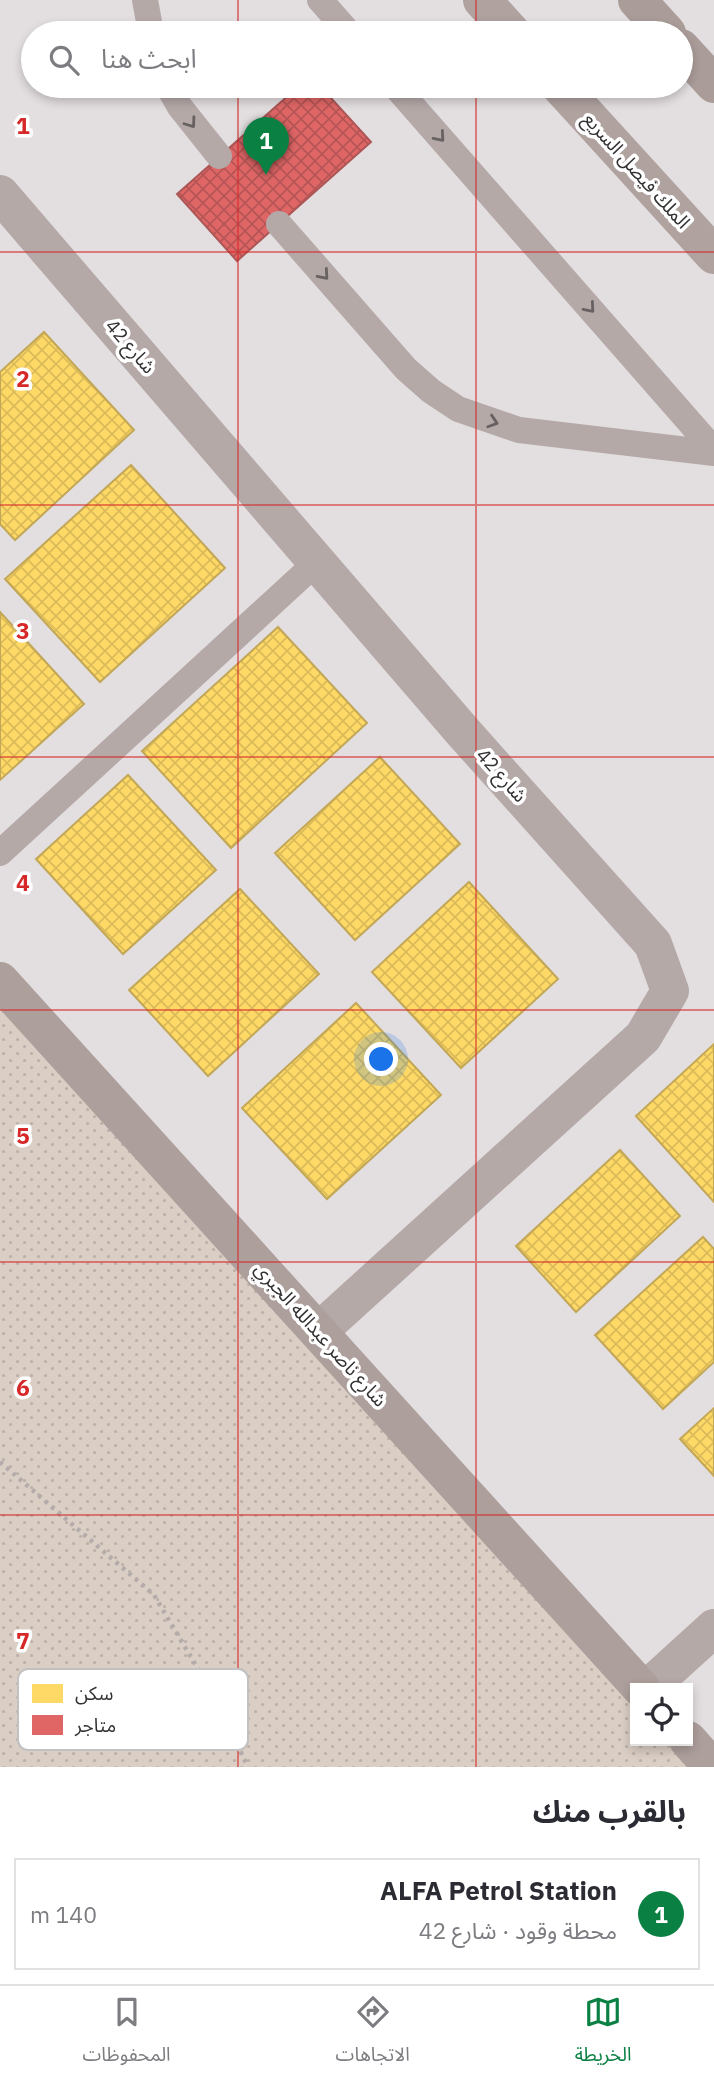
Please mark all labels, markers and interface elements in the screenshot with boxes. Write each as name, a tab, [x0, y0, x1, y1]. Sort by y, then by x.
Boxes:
search box	[21, 21, 693, 98]
icon: search	[45, 41, 83, 79]
text: ابحث هنا	[101, 41, 197, 75]
street label: الملك فيصل السريع	[576, 107, 696, 235]
text: 1	[16, 110, 30, 140]
one-way arrow	[183, 115, 195, 128]
pin: 1	[243, 117, 289, 175]
one-way arrow	[432, 129, 444, 142]
one-way arrow	[316, 267, 328, 280]
one-way arrow	[582, 300, 594, 313]
street label: شارع 42	[99, 314, 161, 379]
text: 2	[16, 363, 30, 393]
one-way arrow	[486, 414, 498, 429]
text: 3	[16, 615, 30, 645]
street label: شارع 42	[470, 743, 532, 808]
text: 4	[16, 867, 30, 897]
your location	[364, 1042, 398, 1076]
text: 5	[16, 1120, 30, 1150]
street label: شارع ناصر عبدالله الجبري	[247, 1257, 392, 1414]
text: 6	[16, 1372, 30, 1402]
text: 7	[16, 1625, 30, 1655]
legend	[18, 1669, 248, 1750]
text: سكن	[75, 1681, 113, 1705]
map controls	[630, 1683, 693, 1746]
button: locate	[630, 1683, 693, 1746]
text: متاجر	[74, 1713, 116, 1737]
text: بالقرب منك	[533, 1791, 686, 1830]
text: ALFA Petrol Station	[380, 1873, 617, 1907]
text: 140 m	[30, 1899, 97, 1929]
text: 1	[654, 1899, 668, 1929]
text: محطة وقود · شارع 42	[419, 1915, 617, 1945]
tab: المحفوظات	[82, 1993, 171, 2075]
tab: الاتجاهات	[336, 1993, 410, 2075]
tab: الخريطة	[575, 1993, 632, 2075]

